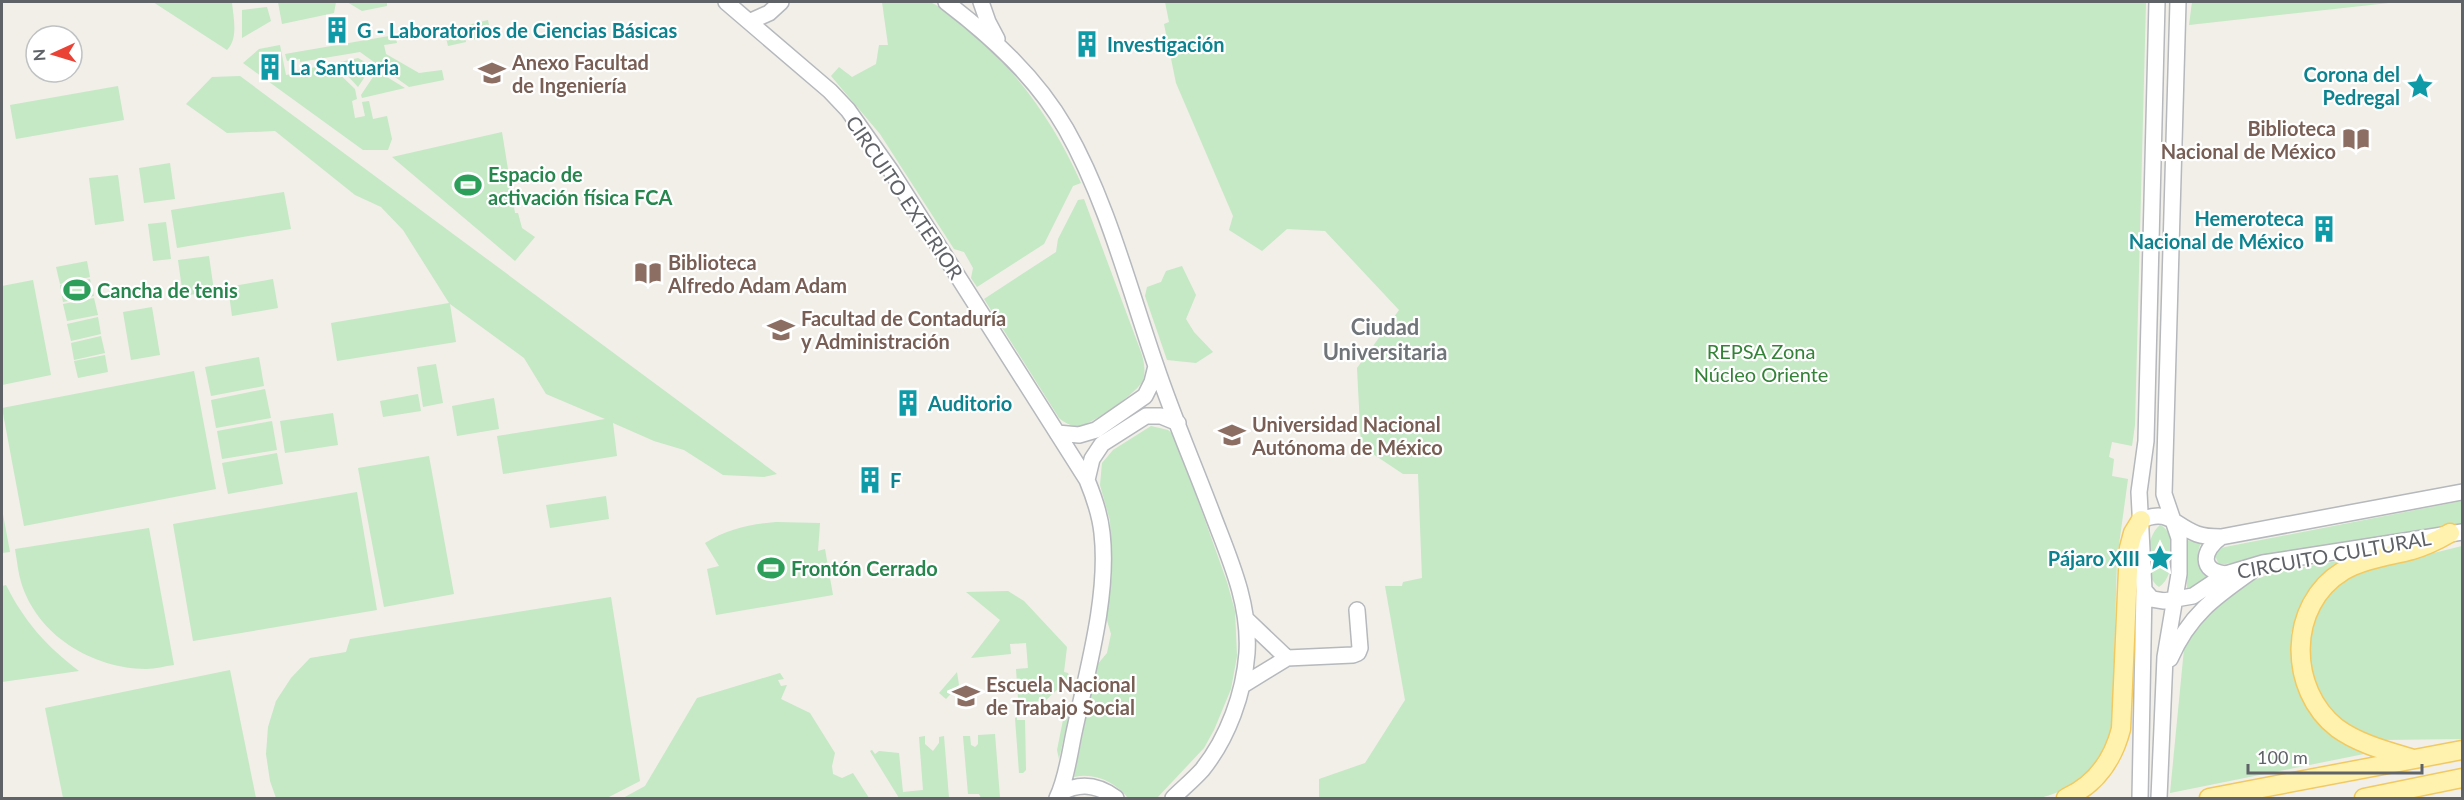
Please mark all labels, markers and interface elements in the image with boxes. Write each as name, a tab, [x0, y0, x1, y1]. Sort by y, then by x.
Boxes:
building icon: G - Laboratorios de Ciencias Básicas	[322, 15, 352, 45]
place label: G - Laboratorios de Ciencias Básicas	[357, 18, 677, 42]
north arrow	[24, 24, 84, 84]
building icon: Investigación	[1072, 29, 1102, 59]
place label: Investigación	[1107, 32, 1225, 56]
text: N	[29, 48, 48, 62]
place label: Anexo Facultad de Ingeniería	[511, 50, 649, 97]
building icon: La Santuaria	[255, 52, 285, 82]
place label: La Santuaria	[290, 55, 399, 79]
school or university icon: Anexo Facultad de Ingeniería	[477, 58, 507, 88]
place label: Corona del Pedregal	[2304, 62, 2400, 109]
place icon: Corona del Pedregal	[2405, 71, 2435, 101]
street label: CIRCUITO EXTERIOR	[841, 111, 969, 284]
place label: Biblioteca Nacional de México	[2161, 116, 2336, 163]
library icon: Biblioteca Nacional de México	[2341, 124, 2371, 154]
place label: Espacio de activación física FCA	[488, 162, 672, 209]
sports icon: Espacio de activación física FCA	[453, 170, 483, 200]
place label: Hemeroteca Nacional de México	[2129, 206, 2304, 253]
building icon: Hemeroteca Nacional de México	[2309, 214, 2339, 244]
place label: Biblioteca Alfredo Adam Adam	[667, 250, 847, 297]
library icon: Biblioteca Alfredo Adam Adam	[633, 258, 663, 288]
sports icon: Cancha de tenis	[62, 275, 92, 305]
place label: Cancha de tenis	[97, 278, 238, 302]
place label: Facultad de Contaduría y Administración	[801, 306, 1006, 353]
district label: Ciudad Universitaria	[1323, 313, 1447, 365]
school or university icon: Facultad de Contaduría y Administración	[766, 315, 796, 345]
park label: REPSA Zona Núcleo Oriente	[1694, 339, 1828, 386]
building icon: Auditorio	[893, 388, 923, 418]
place label: Auditorio	[927, 391, 1012, 415]
place label: Universidad Nacional Autónoma de México	[1251, 412, 1443, 459]
school or university icon: Universidad Nacional Autónoma de México	[1217, 420, 1247, 450]
building icon: F	[855, 465, 885, 495]
place label: F	[890, 468, 901, 492]
street label: CIRCUITO CULTURAL	[2235, 525, 2433, 583]
place icon: Pájaro XIII	[2145, 543, 2175, 573]
place label: Pájaro XIII	[2048, 546, 2140, 570]
sports icon: Frontón Cerrado	[756, 553, 786, 583]
place label: Frontón Cerrado	[791, 556, 938, 580]
place label: Escuela Nacional de Trabajo Social	[986, 672, 1136, 719]
school or university icon: Escuela Nacional de Trabajo Social	[951, 681, 981, 711]
scale bar	[2248, 737, 2422, 775]
text: 100 m	[2257, 746, 2308, 768]

